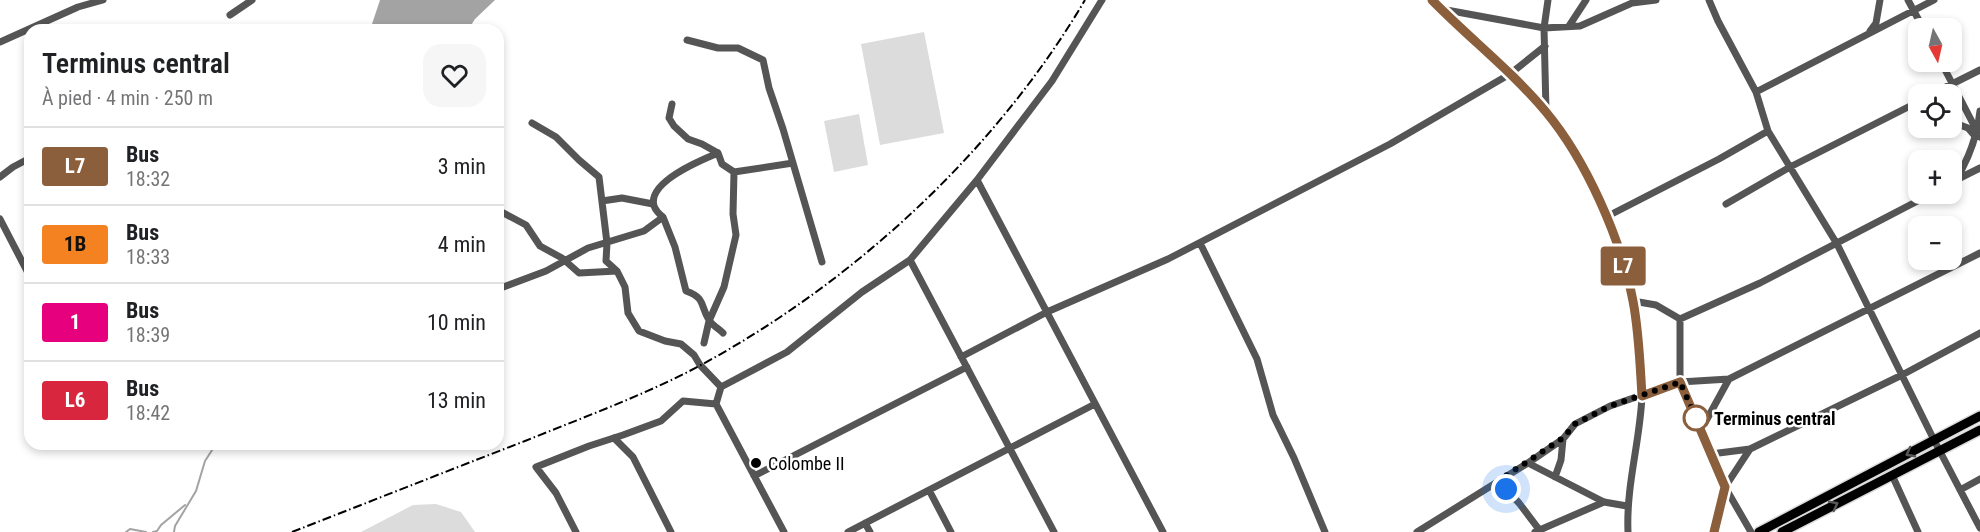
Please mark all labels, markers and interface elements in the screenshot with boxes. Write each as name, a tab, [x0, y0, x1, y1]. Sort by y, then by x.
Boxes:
north arrow	[1908, 18, 1962, 72]
map controls	[1908, 18, 1962, 270]
button: heart	[423, 44, 486, 107]
text: Terminus central	[42, 47, 230, 80]
button: locate	[1908, 84, 1962, 138]
text: À pied · 4 min · 250 m	[42, 86, 213, 110]
text: Bus	[126, 142, 159, 167]
button: +	[1908, 150, 1962, 204]
text: L7	[65, 154, 85, 178]
text: 3 min	[438, 154, 486, 179]
text: 18:32	[126, 167, 170, 191]
button: −	[1908, 216, 1962, 270]
text: Bus	[126, 220, 159, 245]
text: 1B	[64, 232, 86, 256]
text: 4 min	[438, 232, 486, 257]
text: 18:33	[126, 245, 170, 269]
line badge: L7	[1596, 246, 1650, 286]
text: L7	[1613, 254, 1633, 278]
text: Bus	[126, 298, 159, 323]
text: 1	[70, 310, 80, 334]
text: 10 min	[427, 310, 486, 335]
text: 18:39	[126, 323, 170, 347]
text: Bus	[126, 376, 159, 401]
text: L6	[65, 388, 85, 412]
text: 13 min	[427, 388, 486, 413]
text: 18:42	[126, 401, 170, 425]
marker: Terminus central	[1683, 405, 1709, 431]
place label: Terminus central	[1714, 408, 1835, 429]
one-way arrow	[1905, 446, 1916, 457]
place label: Colombe II	[768, 453, 844, 474]
marker: Colombe II	[749, 456, 763, 470]
your location	[1491, 474, 1521, 504]
one-way arrow	[1828, 501, 1839, 512]

